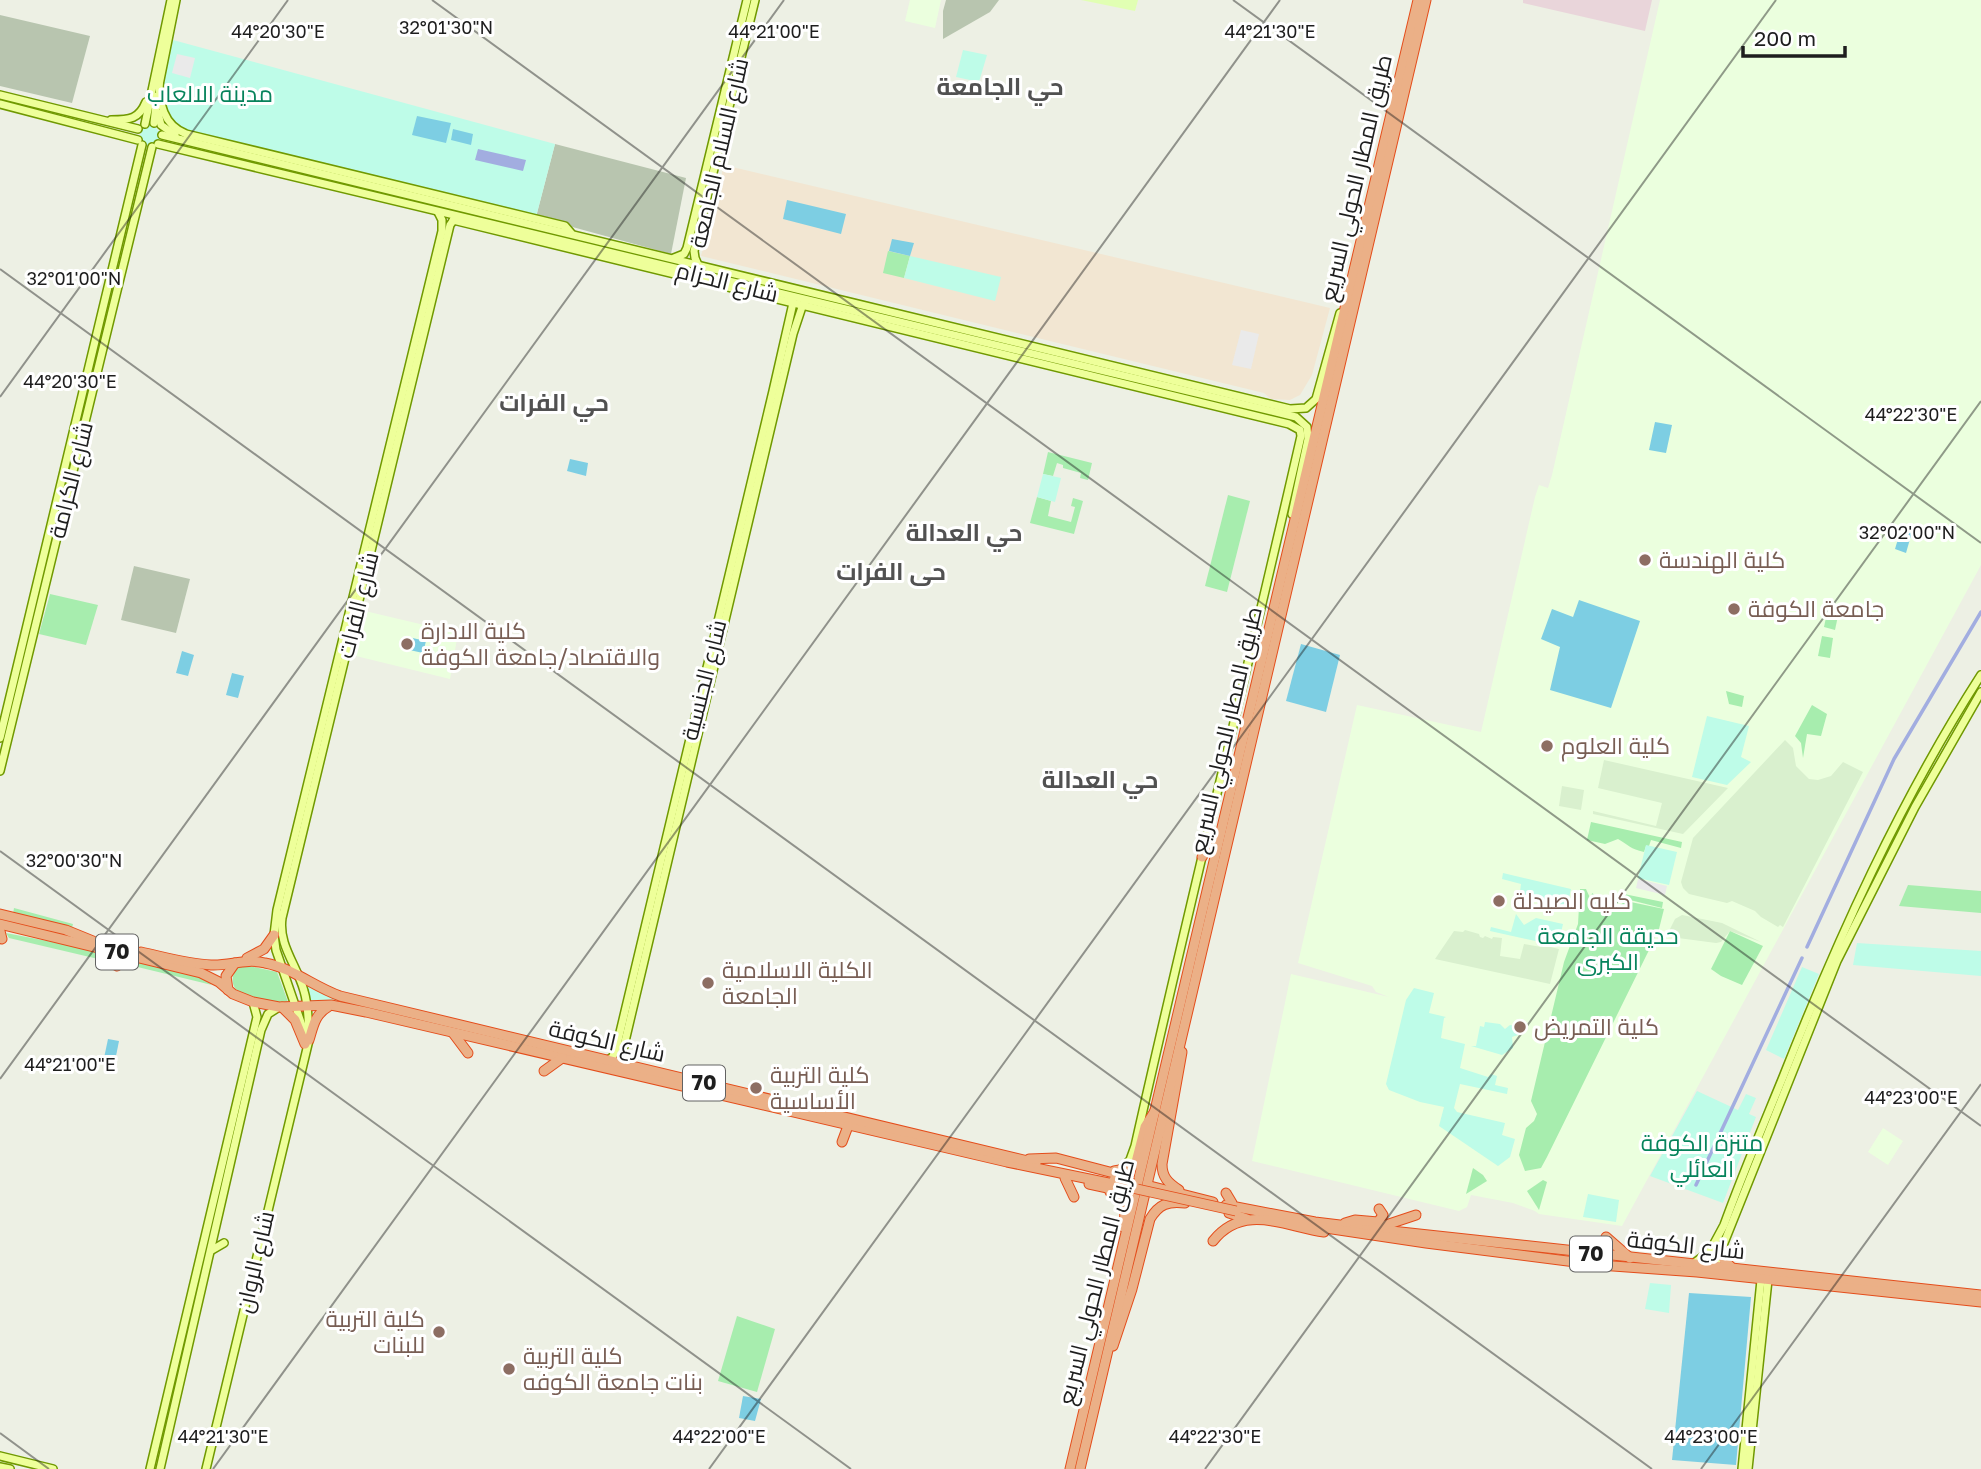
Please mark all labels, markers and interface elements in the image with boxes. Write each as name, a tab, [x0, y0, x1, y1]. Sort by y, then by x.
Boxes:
scale bar	[1743, 14, 1844, 58]
text: 32°01'30"N	[399, 16, 493, 38]
text: 44°20'30"E	[231, 20, 325, 42]
text: 44°21'00"E	[728, 20, 820, 42]
text: 44°21'30"E	[1225, 20, 1315, 42]
text: 200 m	[1754, 25, 1816, 51]
street label: طريق المطار الحولي السريع	[1313, 52, 1402, 305]
street label: شارع السلام الجامعة	[683, 55, 756, 251]
district label: حي الجامعة	[936, 71, 1064, 106]
park label: مدينة الالعاب	[147, 79, 273, 107]
street label: شارع الحزام	[673, 255, 781, 310]
text: 32°01'00"N	[27, 267, 121, 289]
text: 44°20'30"E	[23, 370, 117, 392]
district label: حي الفرات	[499, 387, 609, 422]
text: 44°22'30"E	[1865, 403, 1957, 425]
street label: شارع الكرامة	[42, 419, 101, 542]
district label: حي العدالة	[906, 517, 1022, 552]
text: 32°02'00"N	[1859, 521, 1955, 543]
place label: كلية الهندسة	[1659, 545, 1785, 574]
street label: شارع الفرات	[330, 549, 387, 662]
marker: كلية الهندسة	[1637, 552, 1653, 568]
district label: حی الفرات	[836, 556, 946, 586]
place label: جامعة الكوفة	[1748, 594, 1884, 622]
marker: جامعة الكوفة	[1726, 601, 1742, 617]
street label: طريق المطار الحولي السريع	[1183, 604, 1272, 857]
place label: كلية الادارة والاقتصاد/جامعة الكوفة	[421, 616, 660, 670]
street label: شارع الجنسية	[675, 617, 734, 744]
marker: كلية الادارة والاقتصاد/جامعة الكوفة	[399, 636, 415, 652]
place label: كلية العلوم	[1561, 731, 1670, 762]
marker: كلية العلوم	[1539, 738, 1555, 754]
district label: حي العدالة	[1042, 764, 1158, 799]
text: 32°00'30"N	[26, 849, 122, 871]
place label: كليه الصيدلة	[1513, 886, 1631, 914]
marker: كليه الصيدلة	[1491, 893, 1507, 909]
park label: حديقة الجامعة الكبرى	[1538, 921, 1678, 976]
road number: 70	[96, 934, 138, 970]
place label: الكلية الاسلامية الجامعة	[722, 955, 873, 1009]
marker: الكلية الاسلامية الجامعة	[700, 975, 716, 991]
place label: كلية التمريض	[1534, 1012, 1659, 1041]
street label: شارع الكوفة	[546, 1013, 668, 1070]
marker: كلية التمريض	[1512, 1019, 1528, 1035]
text: 44°21'00"E	[24, 1053, 116, 1075]
place label: كلية التربية الأساسية	[770, 1060, 870, 1114]
road number: 70	[683, 1066, 725, 1100]
marker: كلية التربية الأساسية	[748, 1080, 764, 1096]
text: 44°23'00"E	[1864, 1086, 1958, 1108]
park label: متنزة الكوفة العائلي	[1641, 1128, 1763, 1187]
street label: طريق المطار الحولي السريع	[1051, 1156, 1144, 1409]
street label: شارع الروان	[229, 1208, 282, 1316]
street label: شارع الكوفة	[1625, 1224, 1746, 1267]
road number: 70	[1570, 1236, 1612, 1272]
place label: كلية التربية للبنات	[325, 1304, 425, 1358]
marker: كلية التربية للبنات	[431, 1324, 447, 1340]
place label: كلية التربية بنات جامعة الكوفه	[523, 1341, 703, 1395]
marker: كلية التربية بنات جامعة الكوفه	[501, 1361, 517, 1377]
text: 44°21'30"E	[178, 1425, 268, 1447]
text: 44°22'00"E	[672, 1425, 766, 1447]
text: 44°22'30"E	[1169, 1425, 1261, 1447]
text: 44°23'00"E	[1664, 1425, 1758, 1447]

